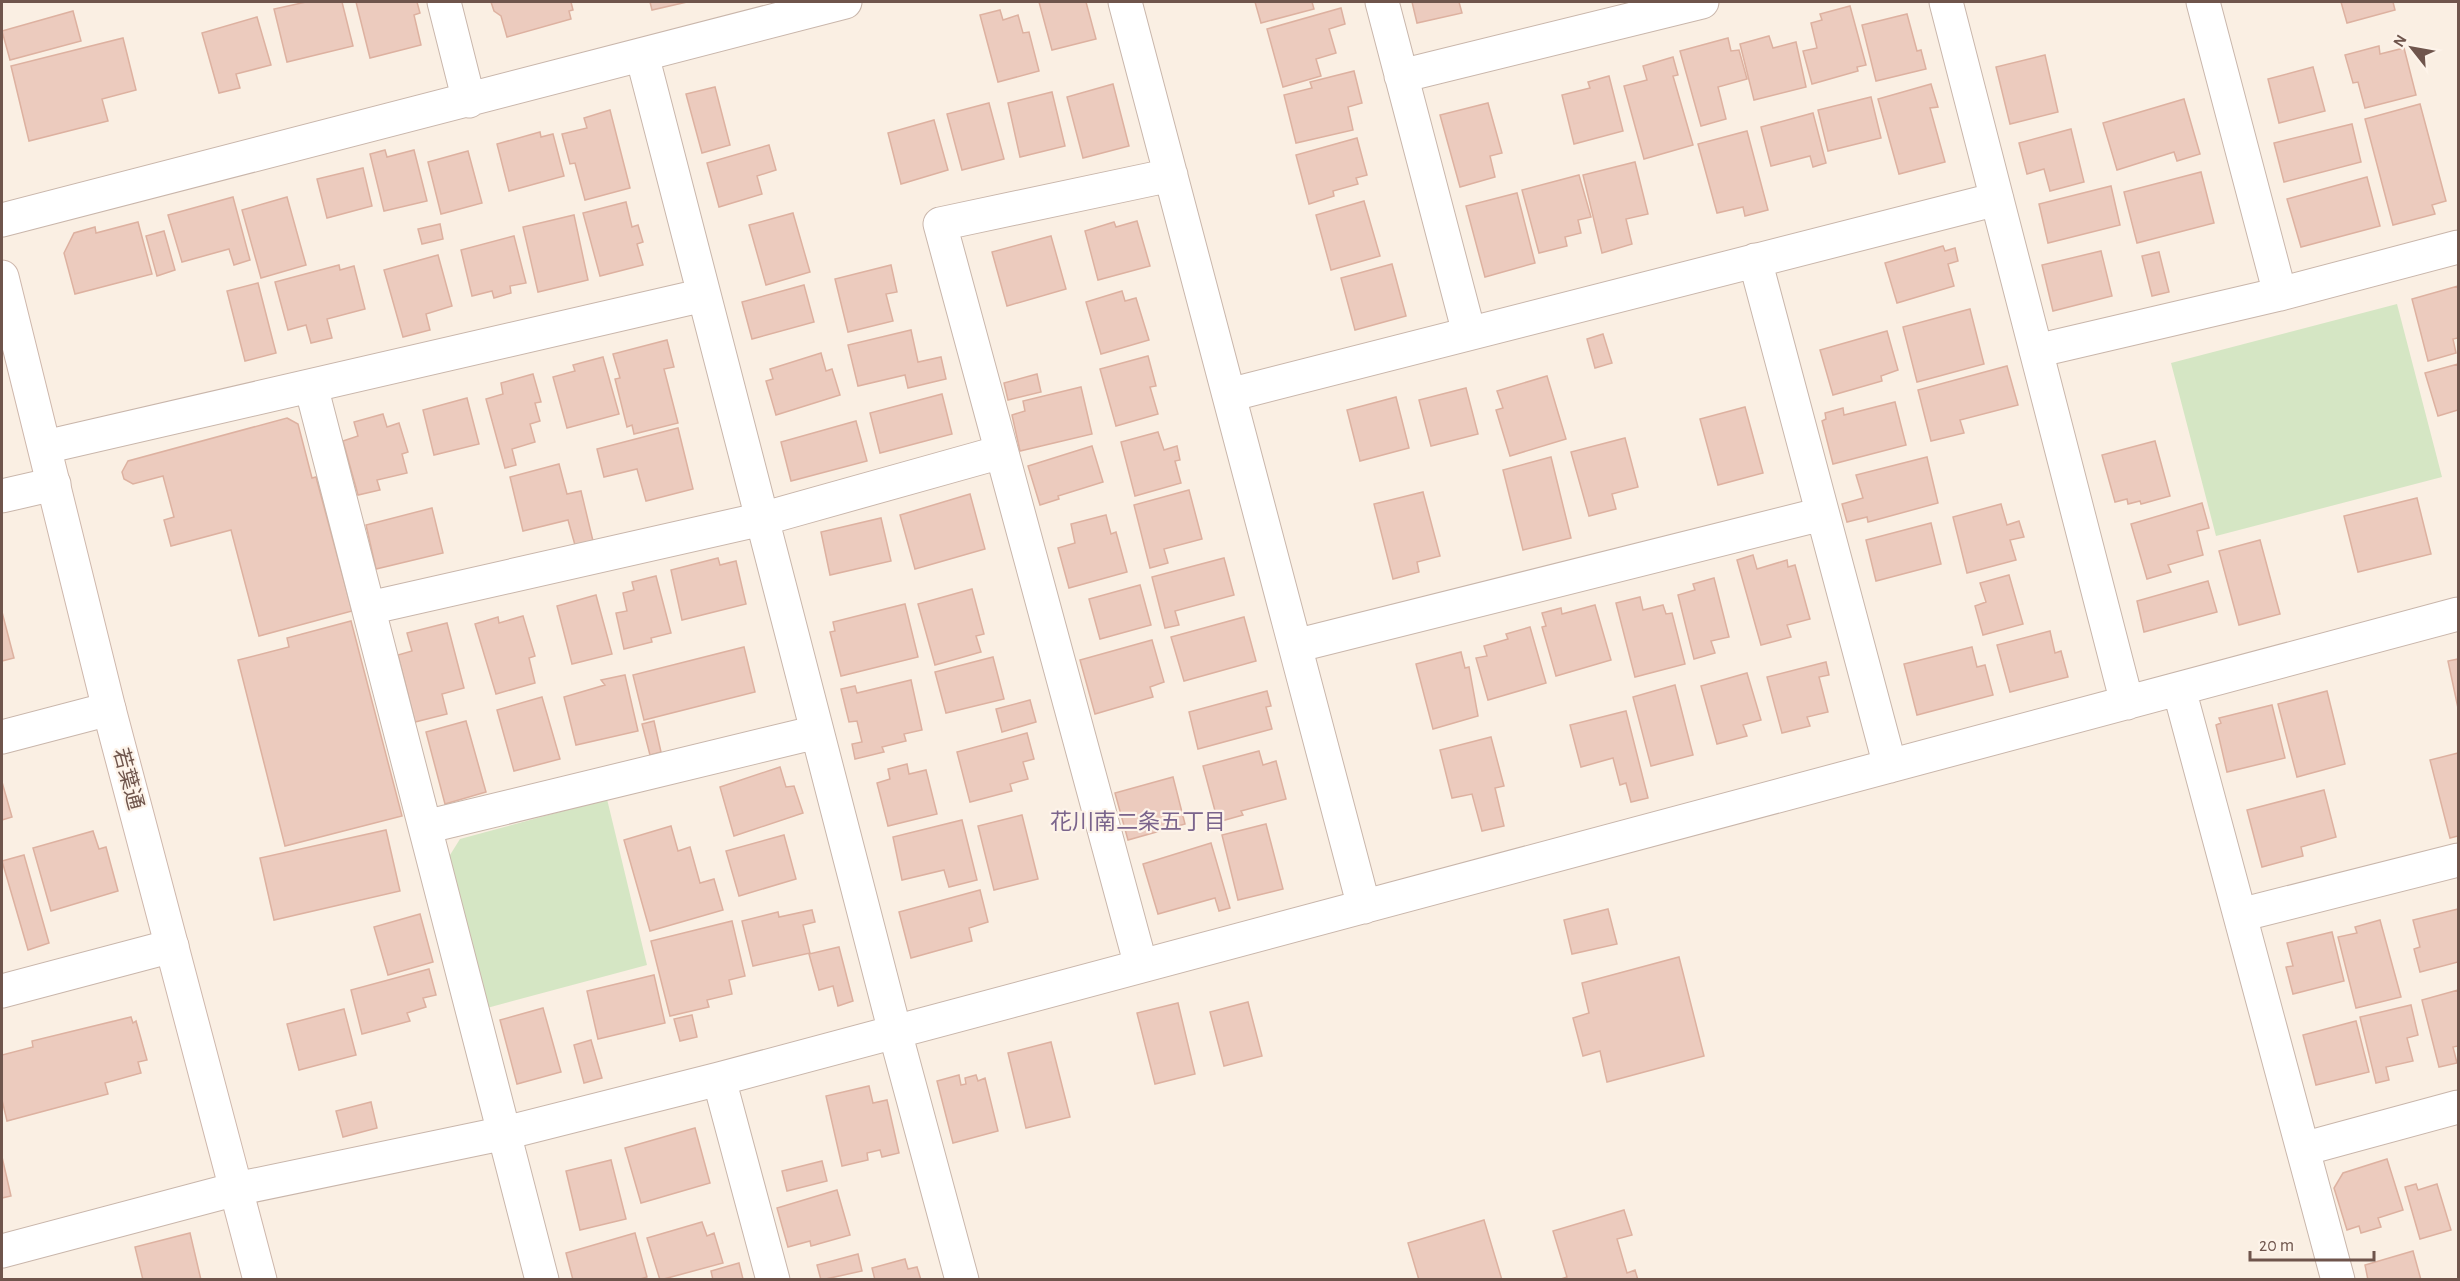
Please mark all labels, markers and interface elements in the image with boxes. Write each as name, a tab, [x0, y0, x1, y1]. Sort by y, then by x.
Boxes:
north arrow	[2382, 18, 2442, 78]
text: N	[2390, 32, 2410, 50]
street label: 若葉通	[110, 746, 147, 812]
district label: 花川南二条五丁目	[1050, 810, 1226, 833]
scale bar	[2250, 1224, 2374, 1262]
text: 20 m	[2259, 1237, 2294, 1255]

